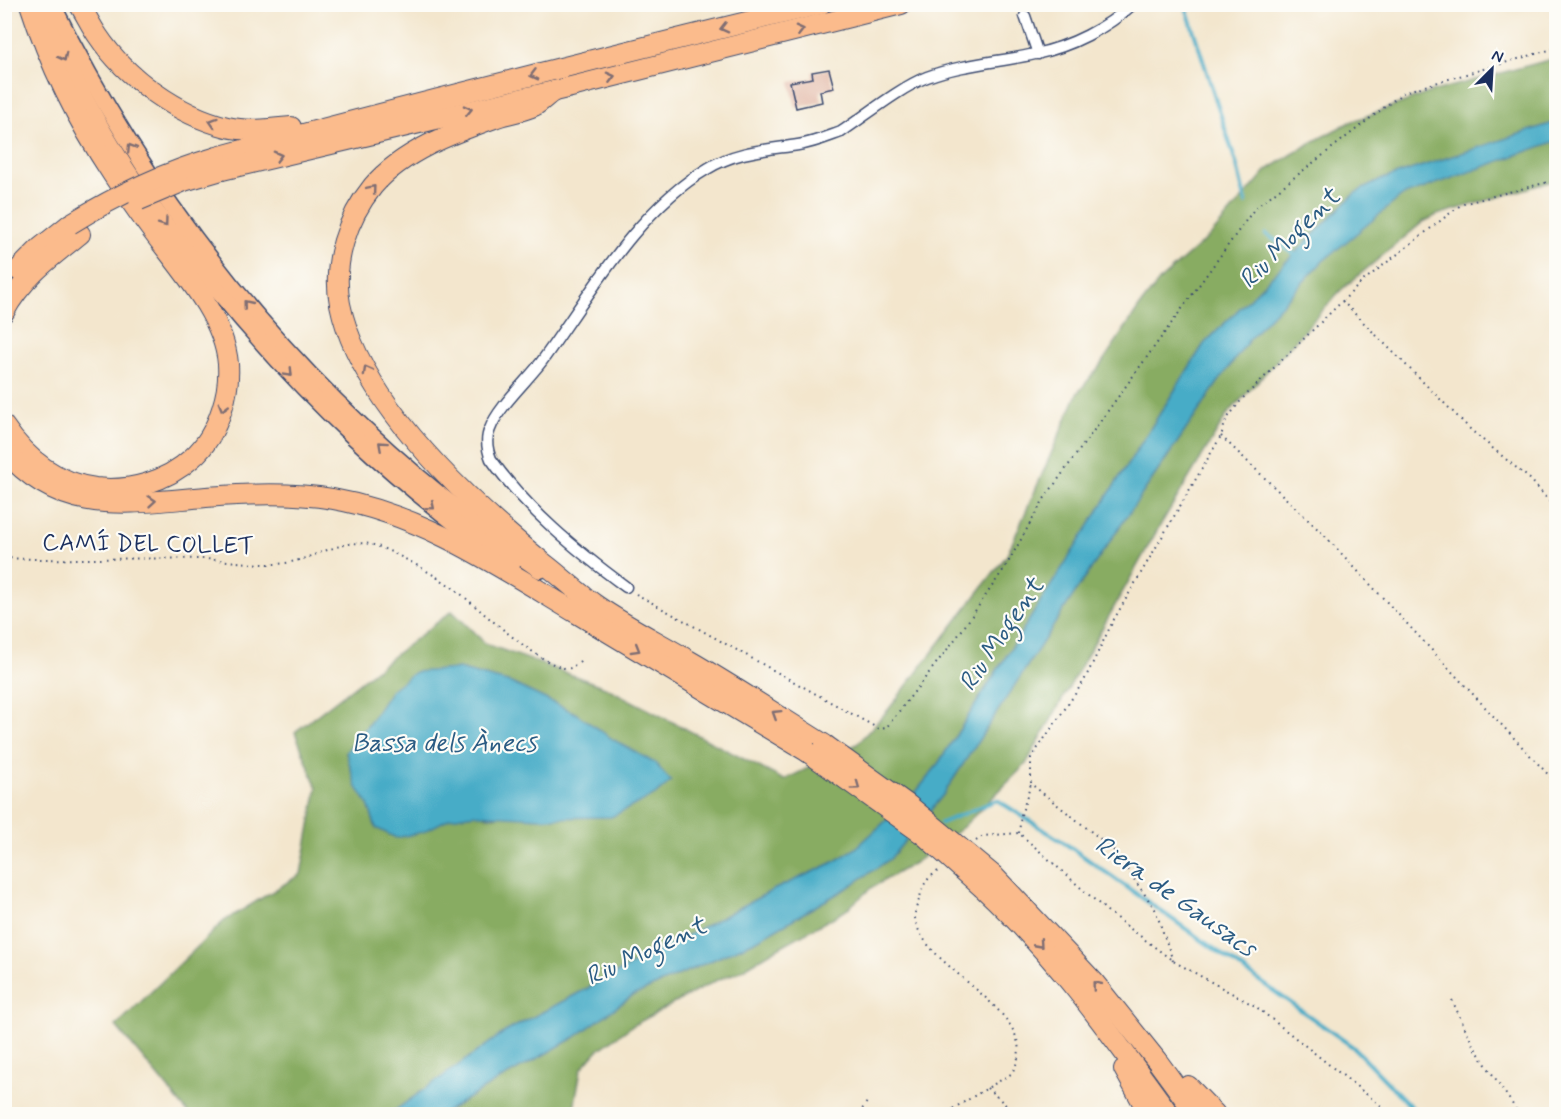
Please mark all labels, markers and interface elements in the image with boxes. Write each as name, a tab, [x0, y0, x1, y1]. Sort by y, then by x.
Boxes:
one-way arrow	[719, 21, 729, 34]
one-way arrow	[795, 24, 805, 37]
north arrow	[1462, 39, 1522, 99]
text: N	[1488, 45, 1507, 68]
one-way arrow	[56, 50, 67, 61]
one-way arrow	[530, 68, 540, 80]
one-way arrow	[606, 71, 616, 84]
one-way arrow	[463, 105, 473, 118]
one-way arrow	[208, 117, 218, 129]
one-way arrow	[127, 144, 139, 154]
one-way arrow	[273, 151, 283, 163]
water label: Riu Mogent	[1232, 180, 1351, 299]
one-way arrow	[365, 185, 376, 196]
one-way arrow	[157, 217, 168, 228]
one-way arrow	[244, 300, 255, 311]
one-way arrow	[363, 365, 374, 376]
one-way arrow	[282, 366, 293, 377]
one-way arrow	[217, 402, 230, 412]
one-way arrow	[378, 441, 389, 452]
one-way arrow	[147, 495, 156, 508]
one-way arrow	[424, 498, 435, 509]
street label: CAMÍ DEL COLLET	[42, 527, 254, 562]
water label: Riu Mogent	[952, 570, 1056, 700]
one-way arrow	[630, 641, 640, 653]
one-way arrow	[771, 711, 782, 722]
water label: Bassa dels Ànecs	[352, 727, 539, 761]
one-way arrow	[849, 779, 860, 790]
water label: Riera de Gausacs	[1087, 829, 1265, 967]
water label: Riu Mogent	[580, 908, 715, 998]
one-way arrow	[1032, 938, 1043, 948]
one-way arrow	[1093, 981, 1104, 992]

